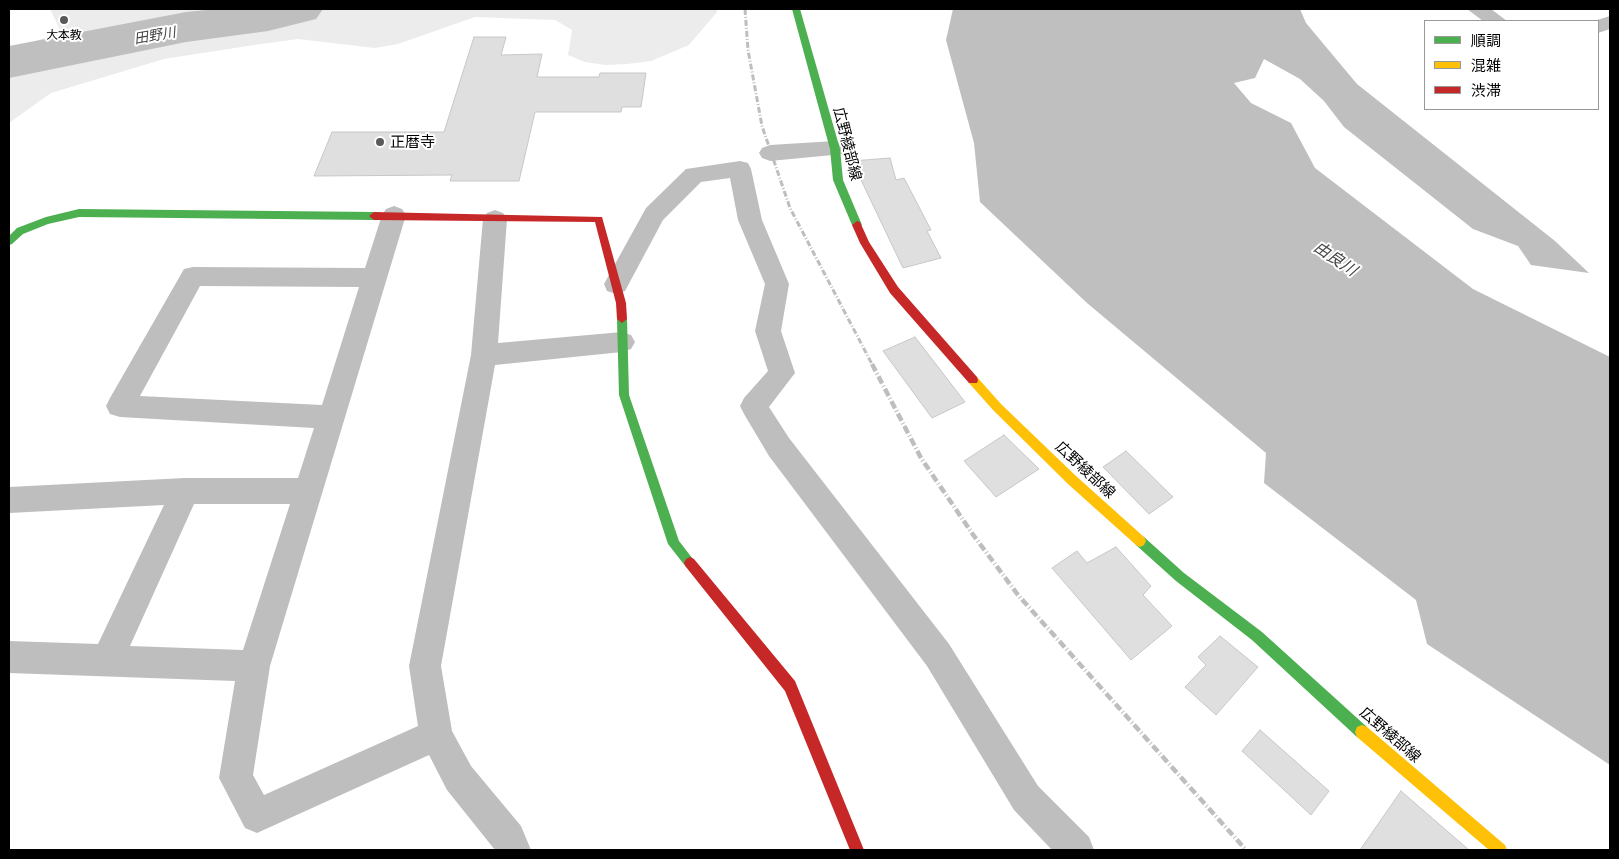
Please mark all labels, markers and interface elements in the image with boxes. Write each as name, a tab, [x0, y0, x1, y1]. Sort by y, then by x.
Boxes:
marker: 大本教	[58, 14, 70, 26]
legend	[1424, 20, 1599, 110]
water label: 田野川	[133, 24, 177, 48]
place label: 大本教	[46, 28, 82, 42]
text: 順調	[1471, 32, 1501, 50]
text: 混雑	[1471, 57, 1501, 75]
text: 渋滞	[1471, 82, 1501, 100]
street label: 広野綾部線	[829, 105, 865, 183]
place label: 正暦寺	[390, 133, 435, 151]
marker: 正暦寺	[374, 136, 386, 148]
water label: 由良川	[1310, 238, 1360, 280]
street label: 広野綾部線	[1051, 438, 1119, 502]
street label: 広野綾部線	[1356, 704, 1424, 766]

